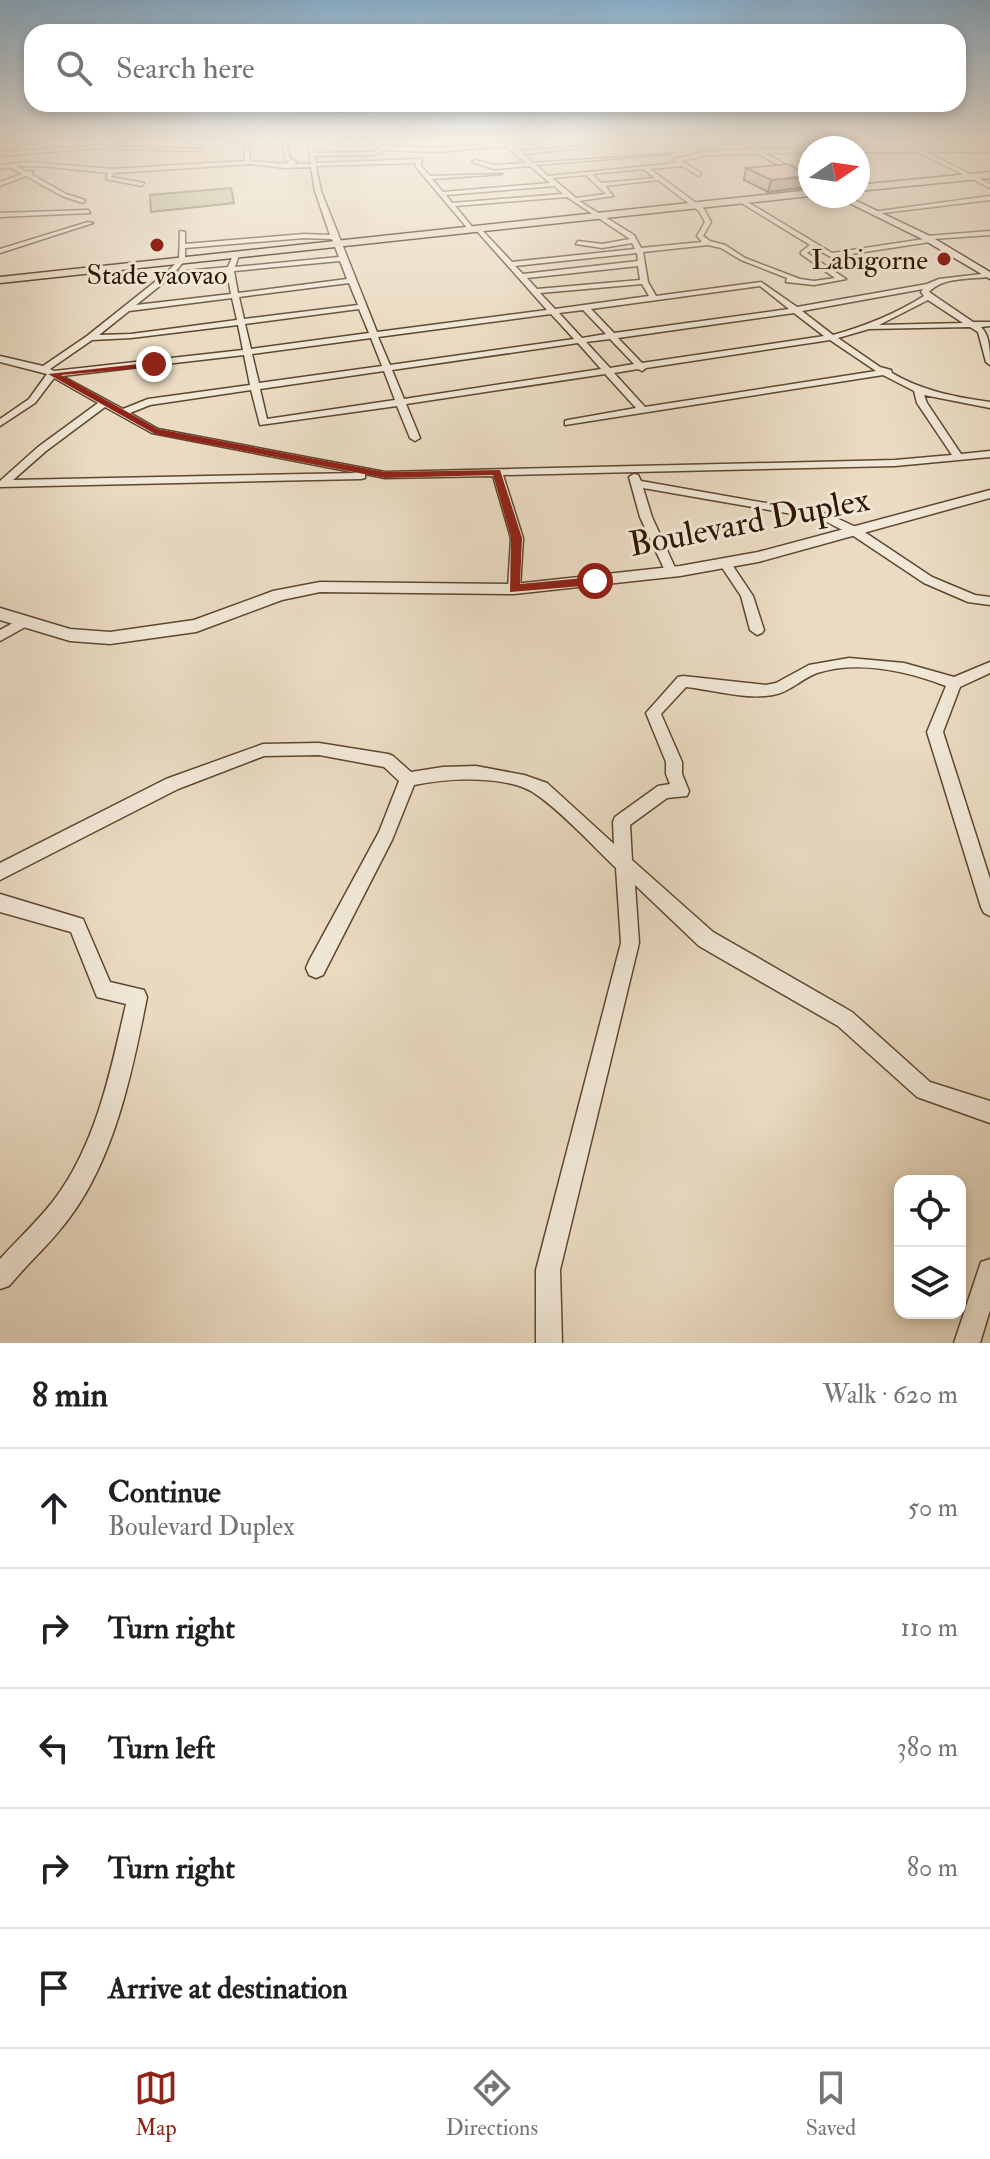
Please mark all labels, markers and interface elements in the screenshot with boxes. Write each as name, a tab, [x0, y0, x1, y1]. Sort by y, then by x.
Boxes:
search box	[24, 24, 966, 112]
icon: search	[52, 46, 96, 90]
text: Search here	[116, 50, 255, 87]
north arrow	[798, 136, 870, 208]
marker: Stade vaovao	[148, 236, 166, 254]
place label: Labigorne	[811, 243, 928, 278]
marker: Labigorne	[935, 250, 953, 268]
place label: Stade vaovao	[86, 258, 228, 293]
route end	[136, 346, 172, 382]
street label: Boulevard Duplex	[625, 478, 873, 567]
route start	[577, 563, 613, 599]
map controls	[894, 1175, 966, 1319]
button: locate	[894, 1175, 966, 1247]
button: layers	[894, 1247, 966, 1319]
text: 8 min	[32, 1374, 108, 1417]
text: Walk · 620 m	[823, 1379, 958, 1411]
text: Continue	[108, 1474, 221, 1511]
icon: ahead	[32, 1486, 76, 1530]
text: 50 m	[908, 1492, 958, 1524]
text: Boulevard Duplex	[108, 1511, 295, 1543]
icon: right	[32, 1606, 76, 1650]
text: Turn right	[108, 1610, 235, 1647]
text: 110 m	[901, 1612, 958, 1644]
icon: left	[32, 1726, 76, 1770]
text: Turn left	[108, 1730, 215, 1767]
text: 380 m	[897, 1732, 958, 1764]
icon: right	[32, 1846, 76, 1890]
text: Turn right	[108, 1850, 235, 1887]
text: 80 m	[907, 1852, 958, 1884]
icon: arrive	[32, 1966, 76, 2010]
text: Arrive at destination	[108, 1970, 348, 2007]
tab: Map	[134, 2066, 178, 2142]
tab: Directions	[446, 2066, 538, 2142]
tab: Saved	[806, 2066, 856, 2142]

